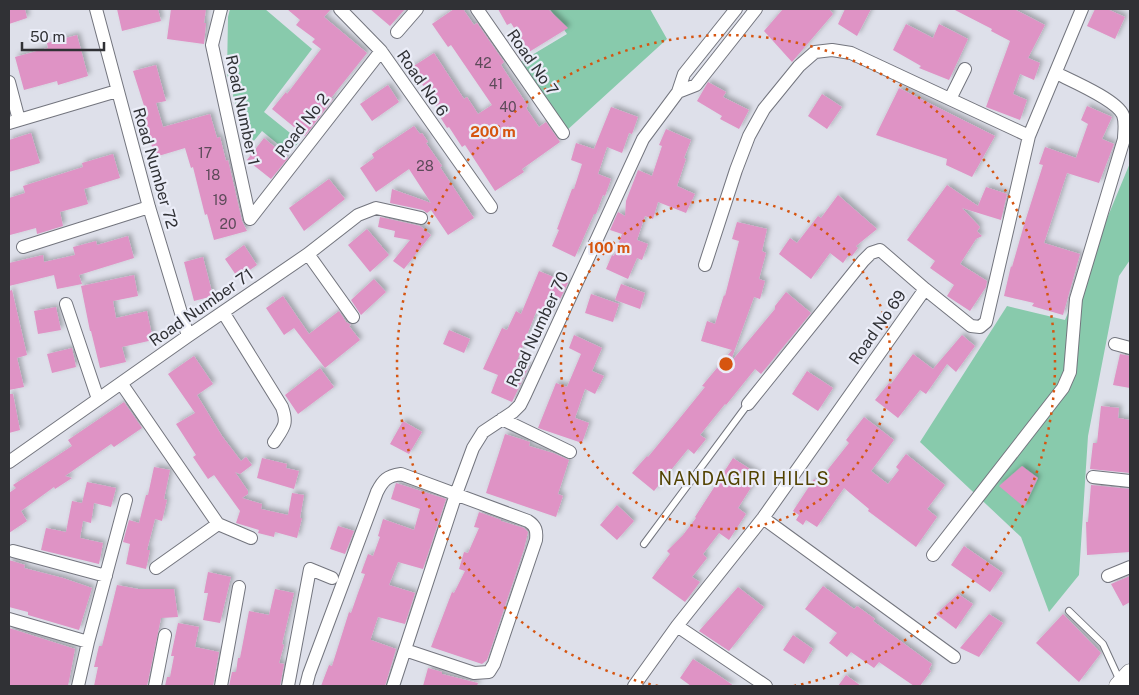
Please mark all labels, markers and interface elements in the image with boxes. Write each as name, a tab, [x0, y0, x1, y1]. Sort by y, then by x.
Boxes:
scale bar	[22, 20, 105, 52]
street label: Road No 7	[503, 26, 562, 99]
text: 50 m	[30, 28, 65, 45]
street label: Road No 6	[393, 46, 452, 120]
street label: Road Number 1	[222, 53, 263, 167]
house number: 42	[474, 55, 492, 71]
house number: 41	[489, 76, 503, 92]
street label: Road No 2	[271, 89, 333, 161]
house number: 40	[499, 99, 517, 115]
street label: Road Number 72	[129, 105, 182, 231]
text: 200 m	[470, 123, 516, 140]
house number: 17	[198, 145, 212, 161]
house number: 28	[416, 158, 434, 174]
house number: 18	[206, 167, 220, 183]
house number: 19	[213, 192, 227, 208]
house number: 20	[220, 216, 236, 232]
text: 100 m	[588, 239, 630, 256]
street label: Road Number 71	[146, 265, 257, 350]
street label: Road Number 70	[502, 268, 573, 390]
street label: Road No 69	[845, 286, 910, 368]
centre of rings	[717, 355, 735, 373]
district label: NANDAGIRI HILLS	[659, 468, 829, 489]

